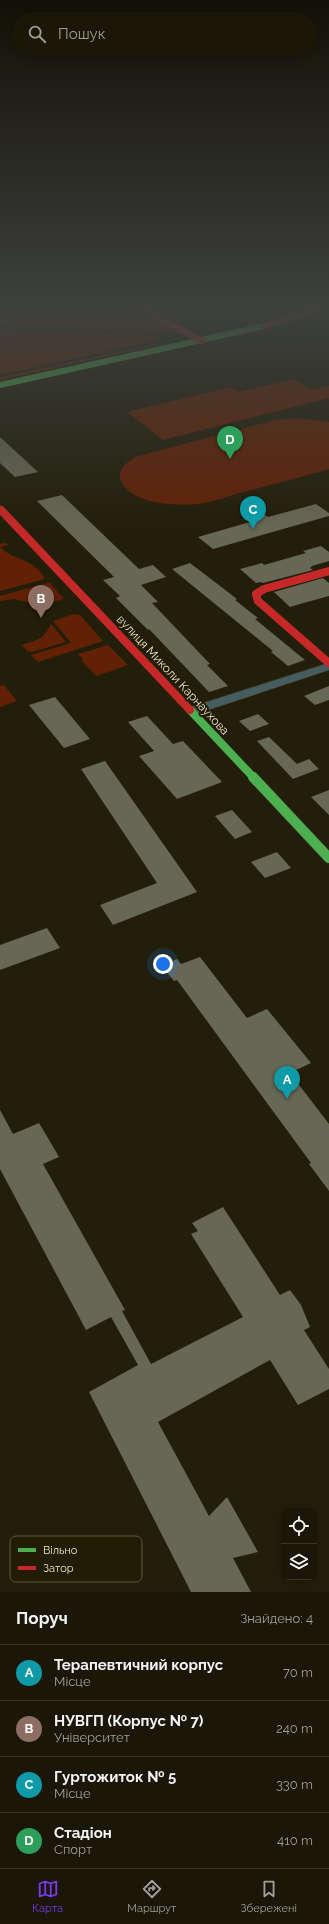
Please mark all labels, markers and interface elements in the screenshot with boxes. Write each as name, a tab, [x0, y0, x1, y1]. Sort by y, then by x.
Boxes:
search box	[12, 12, 317, 56]
icon: search	[26, 23, 48, 45]
text: Пошук	[58, 25, 106, 43]
pin: D	[217, 426, 243, 459]
pin: C	[240, 496, 266, 529]
pin: B	[28, 585, 54, 618]
street label: вулиця Миколи Карнаухова	[114, 612, 232, 738]
your location	[153, 954, 173, 974]
pin: A	[274, 1066, 300, 1099]
map controls	[281, 1508, 317, 1580]
button: locate	[281, 1508, 317, 1544]
legend	[10, 1536, 142, 1582]
text: Вільно	[43, 1544, 78, 1557]
button: layers	[281, 1544, 317, 1580]
text: Затор	[43, 1562, 74, 1575]
text: Поруч	[16, 1608, 68, 1628]
text: Знайдено: 4	[240, 1611, 313, 1626]
text: Терапевтичний корпус	[54, 1656, 223, 1674]
text: A	[25, 1665, 33, 1680]
text: 70 m	[283, 1665, 313, 1680]
text: Місце	[54, 1674, 91, 1689]
text: НУВГП (Корпус № 7)	[54, 1712, 203, 1730]
text: B	[25, 1721, 33, 1736]
text: 240 m	[276, 1721, 313, 1736]
text: Університет	[54, 1730, 130, 1745]
text: Гуртожиток № 5	[54, 1768, 176, 1786]
text: C	[25, 1777, 33, 1792]
text: 330 m	[276, 1777, 313, 1792]
text: Місце	[54, 1786, 91, 1801]
text: Стадіон	[54, 1824, 112, 1842]
text: D	[24, 1833, 34, 1848]
text: 410 m	[277, 1833, 313, 1848]
text: Спорт	[54, 1842, 92, 1857]
tab: Карта	[32, 1878, 63, 1915]
tab: Маршрут	[127, 1878, 176, 1915]
tab: Збережені	[241, 1878, 297, 1915]

